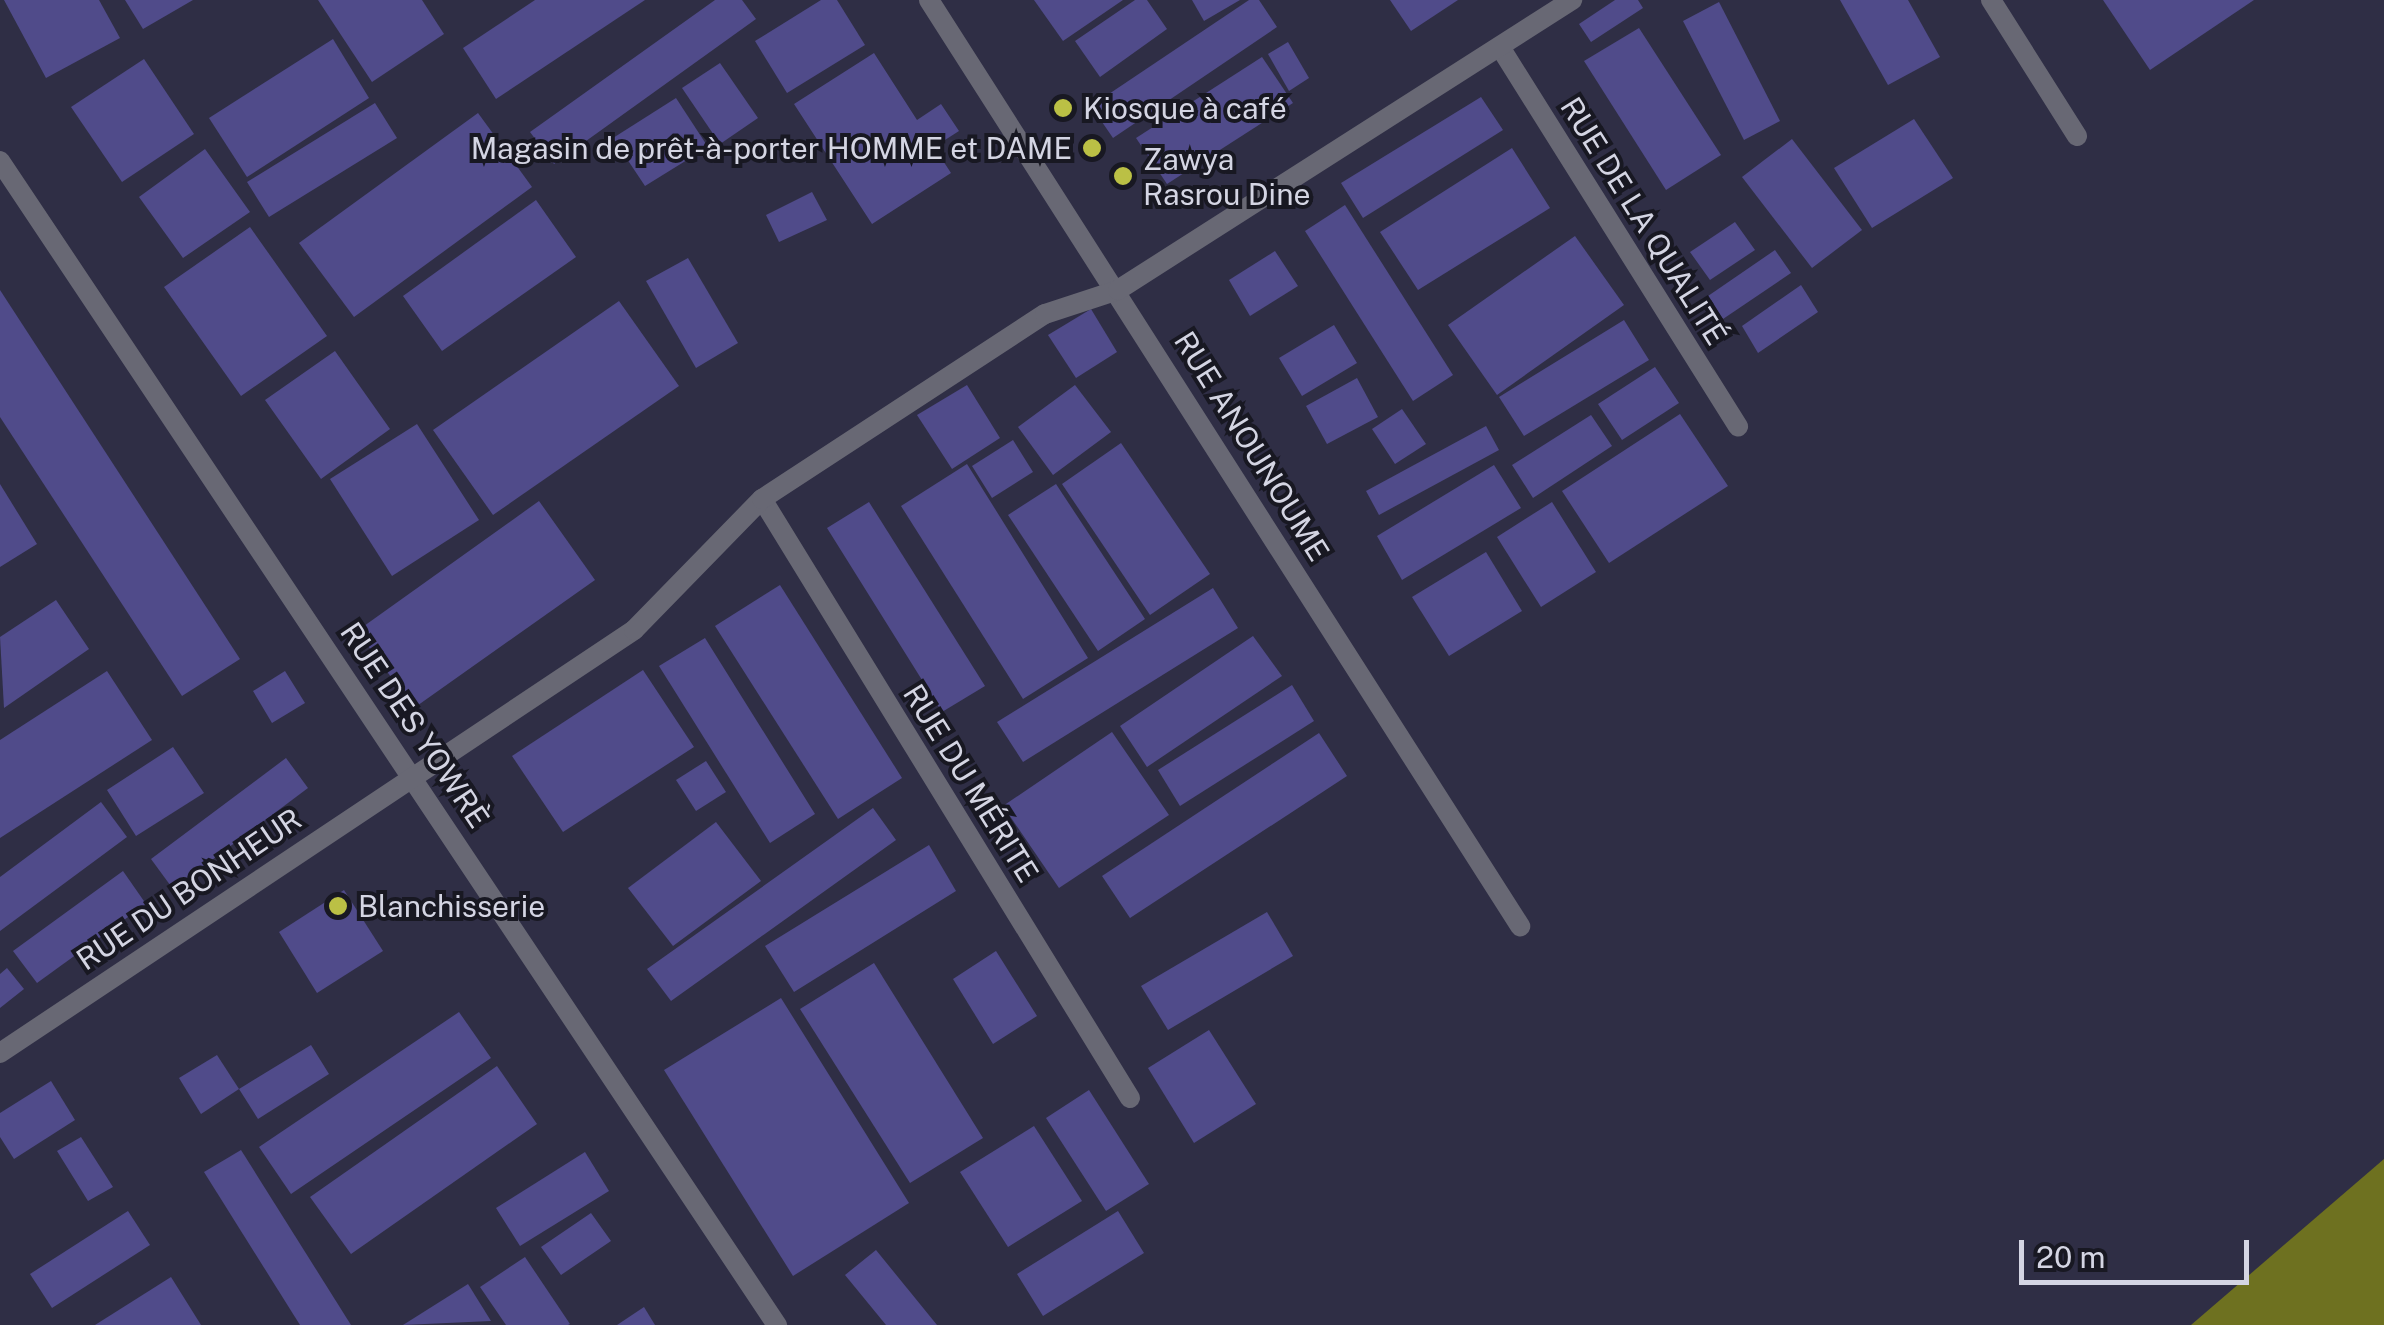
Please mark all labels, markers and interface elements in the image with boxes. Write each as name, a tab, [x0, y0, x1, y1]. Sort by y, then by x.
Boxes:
place label: Kiosque à café	[1083, 90, 1287, 126]
street label: RUE DE LA QUALITÉ	[1553, 91, 1735, 351]
marker: Kiosque à café	[1052, 97, 1074, 119]
place label: Magasin de prêt-à-porter HOMME et DAME	[470, 130, 1072, 166]
marker: Magasin de prêt-à-porter HOMME et DAME	[1081, 137, 1103, 159]
place label: Zawya Rasrou Dine	[1143, 141, 1310, 212]
marker: Zawya Rasrou Dine	[1112, 165, 1134, 187]
street label: RUE ANOUNOUME	[1167, 325, 1337, 567]
street label: RUE DES YOWRÈ	[333, 615, 497, 835]
street label: RUE DU MÉRITE	[896, 677, 1046, 889]
street label: RUE DU BONHEUR	[70, 800, 308, 978]
place label: Blanchisserie	[358, 888, 545, 924]
marker: Blanchisserie	[327, 895, 349, 917]
scale bar	[2024, 1220, 2254, 1282]
text: 20 m	[2036, 1239, 2105, 1275]

